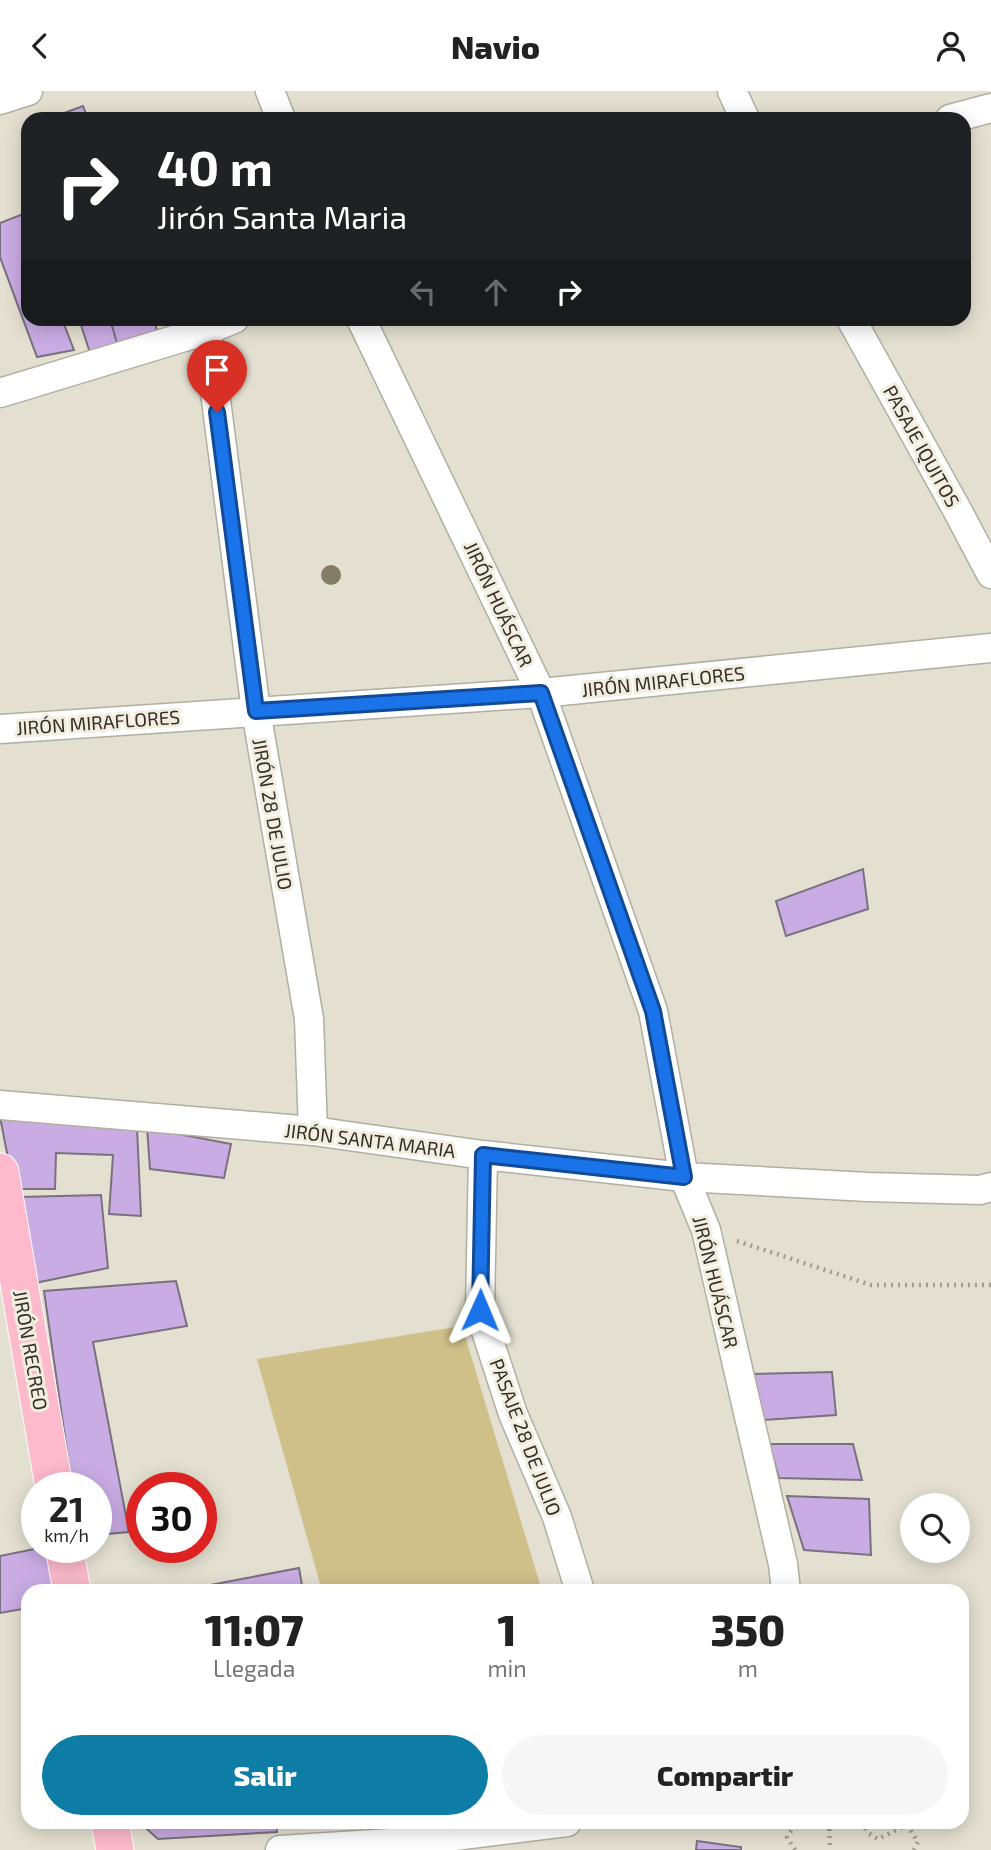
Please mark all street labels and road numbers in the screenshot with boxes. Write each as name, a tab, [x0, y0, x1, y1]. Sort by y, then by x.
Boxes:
street label: PASAJE IQUITOS	[879, 381, 965, 511]
street label: JIRÓN HUÁSCAR	[460, 538, 538, 670]
street label: JIRÓN MIRAFLORES	[580, 661, 746, 701]
street label: JIRÓN MIRAFLORES	[15, 705, 181, 739]
street label: JIRÓN 28 DE JULIO	[248, 736, 298, 892]
street label: JIRÓN SANTA MARIA	[283, 1118, 457, 1162]
street label: JIRÓN HUÁSCAR	[688, 1213, 744, 1351]
street label: JIRÓN RECREO	[9, 1288, 53, 1412]
street label: PASAJE 28 DE JULIO	[485, 1355, 567, 1519]

